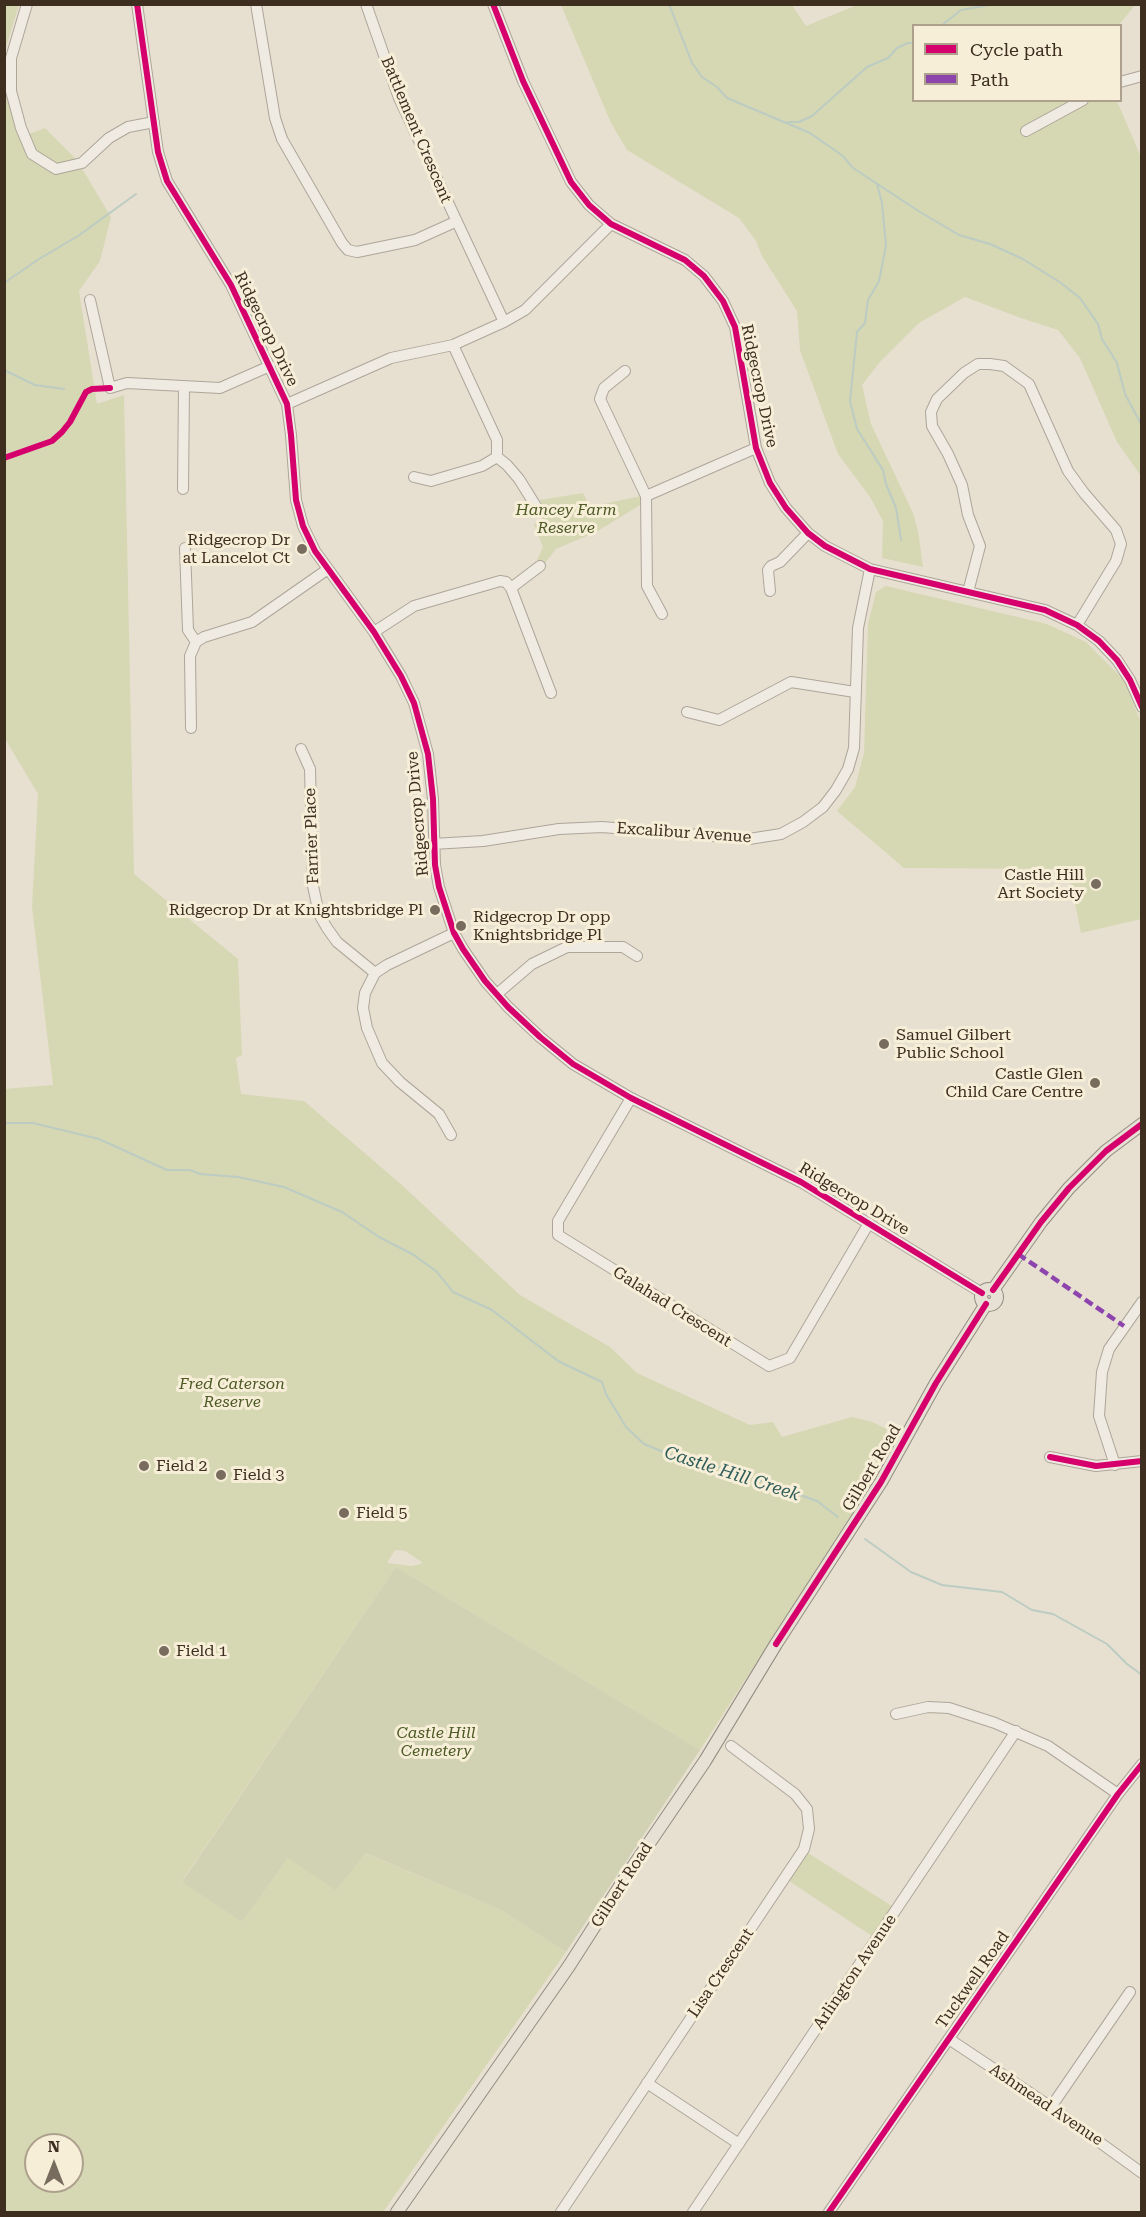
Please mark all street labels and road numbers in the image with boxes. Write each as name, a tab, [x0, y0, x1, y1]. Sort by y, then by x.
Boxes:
street label: Battlement Crescent	[376, 54, 456, 206]
street label: Ridgecrop Drive	[230, 268, 302, 390]
street label: Ridgecrop Drive	[737, 323, 781, 449]
street label: Ridgecrop Drive	[403, 751, 433, 877]
street label: Farrier Place	[301, 787, 323, 885]
street label: Excalibur Avenue	[616, 819, 752, 847]
street label: Ridgecrop Drive	[795, 1158, 913, 1240]
street label: Galahad Crescent	[609, 1263, 735, 1351]
street label: Gilbert Road	[839, 1421, 905, 1515]
street label: Gilbert Road	[587, 1839, 657, 1931]
street label: Arlington Avenue	[809, 1911, 901, 2033]
street label: Lisa Crescent	[684, 1925, 758, 2021]
street label: Tuckwell Road	[932, 1928, 1014, 2032]
street label: Ashmead Avenue	[986, 2060, 1106, 2150]

